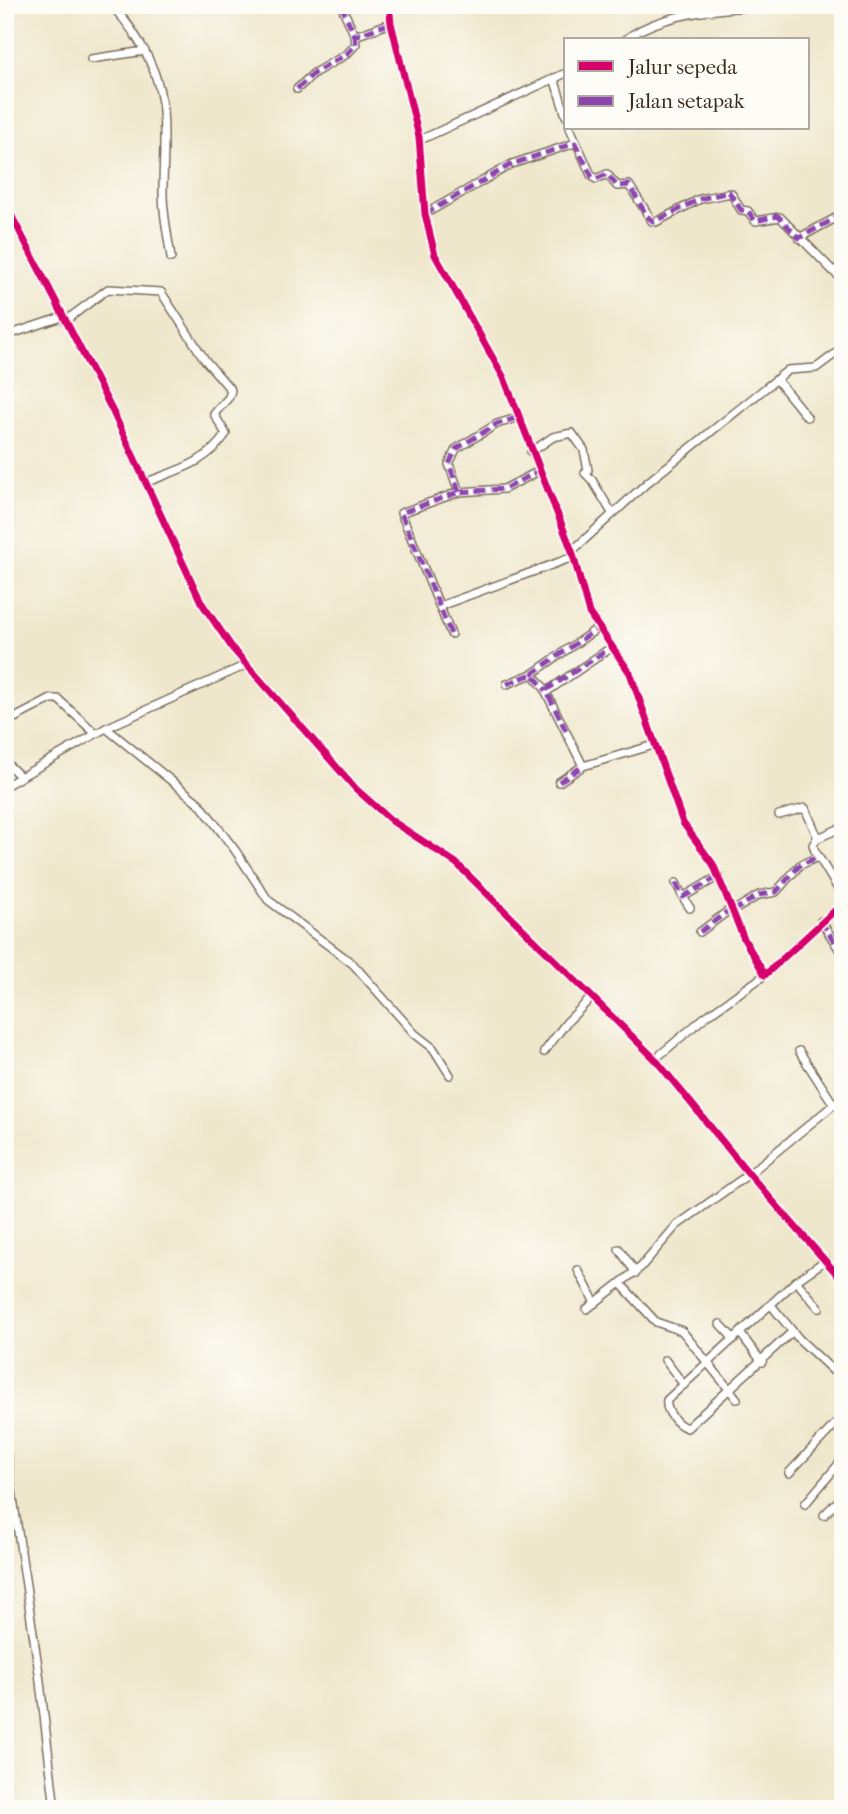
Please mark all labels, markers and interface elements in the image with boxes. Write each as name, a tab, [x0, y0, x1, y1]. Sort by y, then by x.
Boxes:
legend	[564, 38, 810, 130]
text: Jalur sepeda	[626, 55, 737, 79]
text: Jalan setapak	[626, 89, 745, 113]

